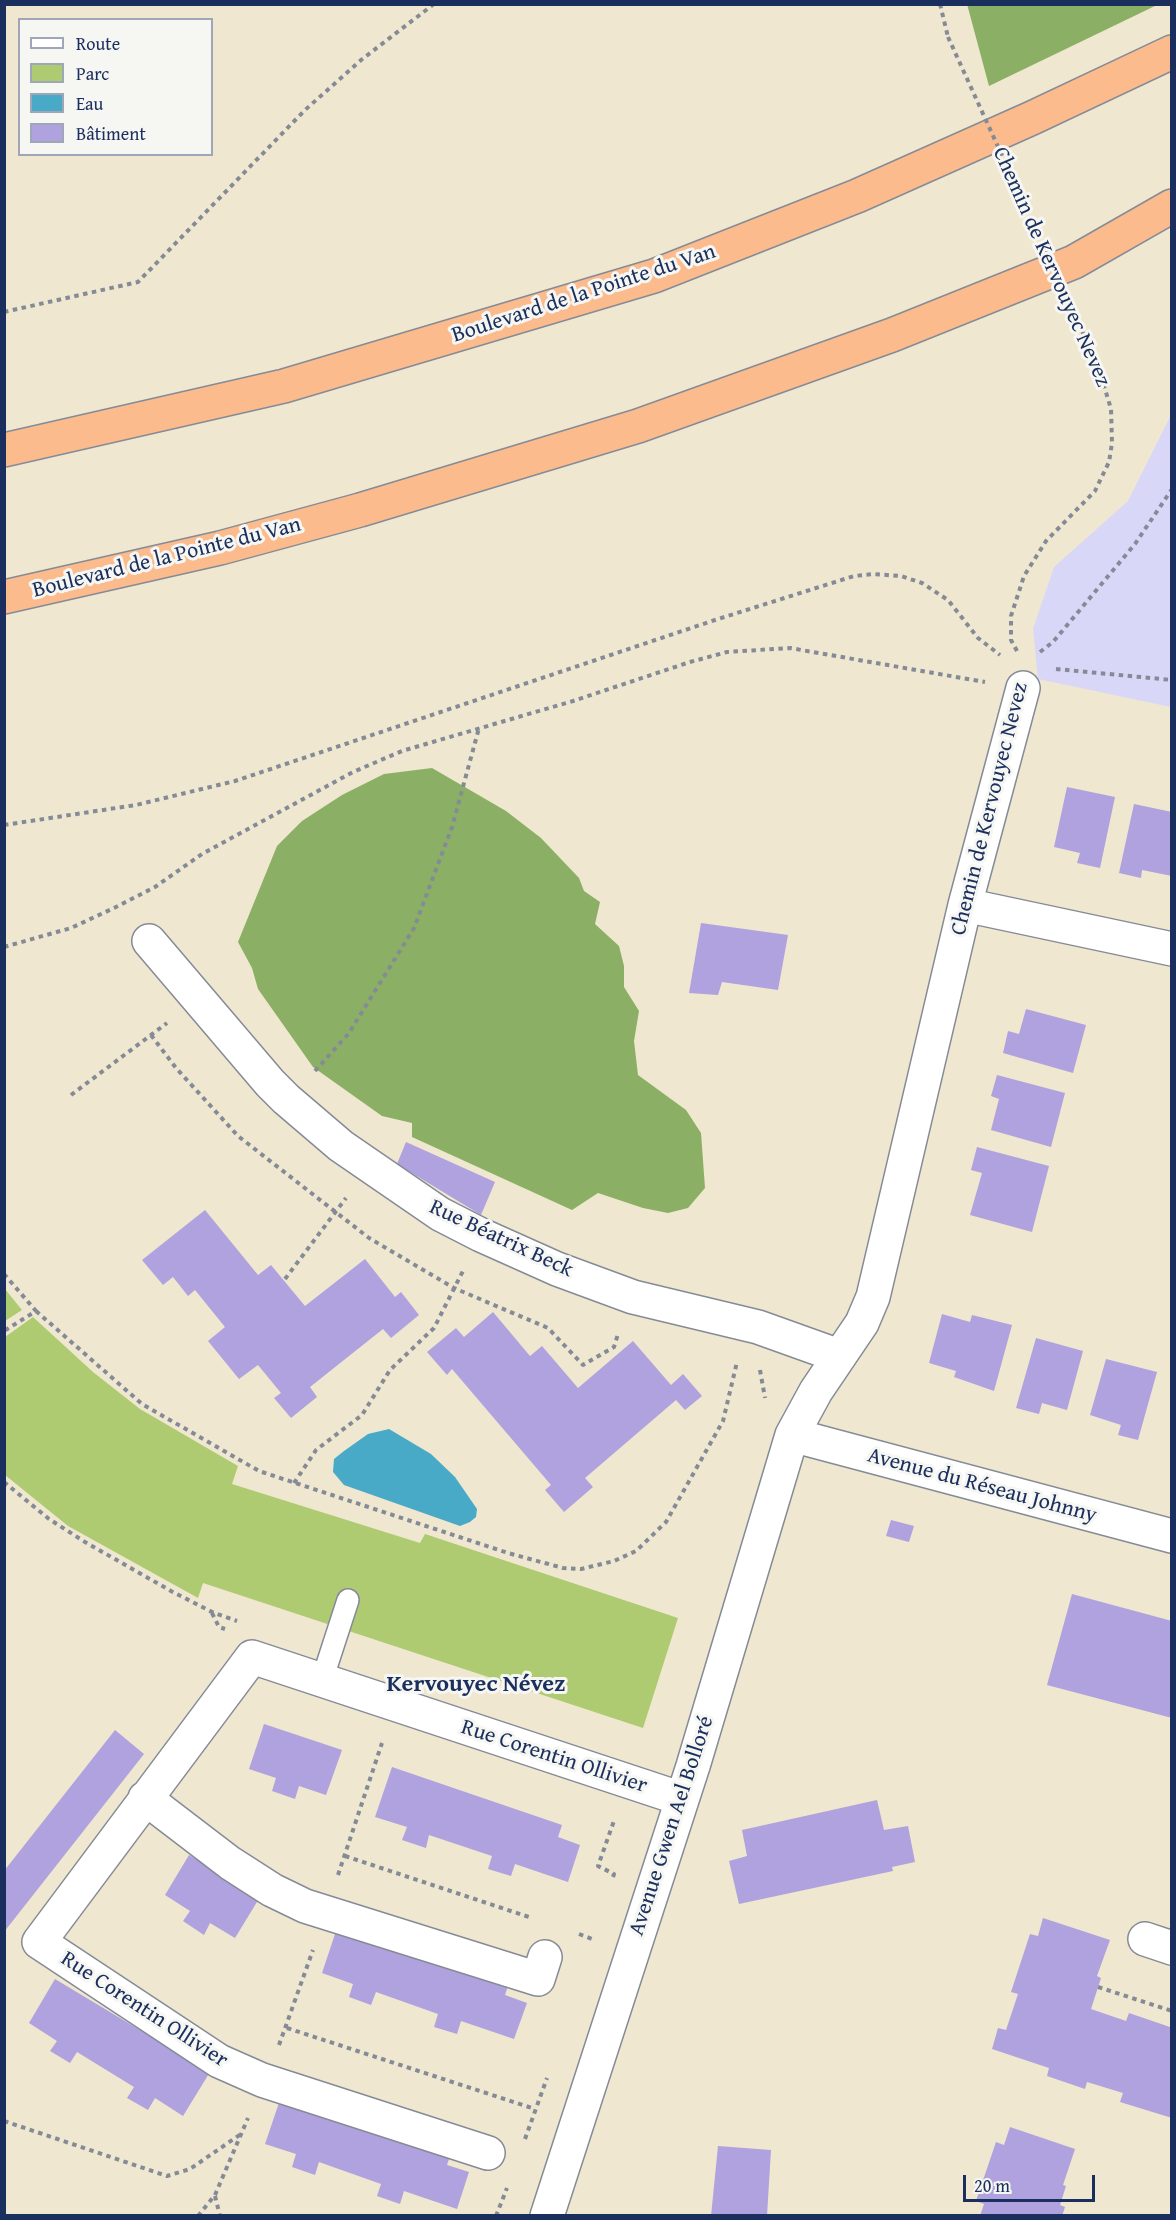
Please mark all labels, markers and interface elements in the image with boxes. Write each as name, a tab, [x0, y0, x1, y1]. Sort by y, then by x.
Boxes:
legend	[18, 18, 213, 156]
text: Route	[76, 30, 120, 57]
text: Parc	[76, 60, 109, 87]
text: Eau	[76, 90, 103, 117]
text: Bâtiment	[76, 120, 146, 147]
street label: Chemin de Kervouyec Nevez	[986, 143, 1116, 391]
street label: Boulevard de la Pointe du Van	[449, 239, 719, 349]
street label: Boulevard de la Pointe du Van	[30, 512, 304, 604]
street label: Chemin de Kervouyec Nevez	[946, 680, 1034, 938]
street label: Rue Béatrix Beck	[425, 1194, 577, 1284]
street label: Avenue du Réseau Johnny	[864, 1443, 1100, 1529]
district label: Kervouyec Névez	[386, 1671, 566, 1699]
street label: Avenue Gwen Ael Bolloré	[624, 1713, 720, 1939]
street label: Rue Corentin Ollivier	[458, 1714, 650, 1800]
street label: Rue Corentin Ollivier	[56, 1946, 232, 2074]
scale bar	[966, 2163, 1098, 2201]
text: 20 m	[974, 2172, 1010, 2199]

